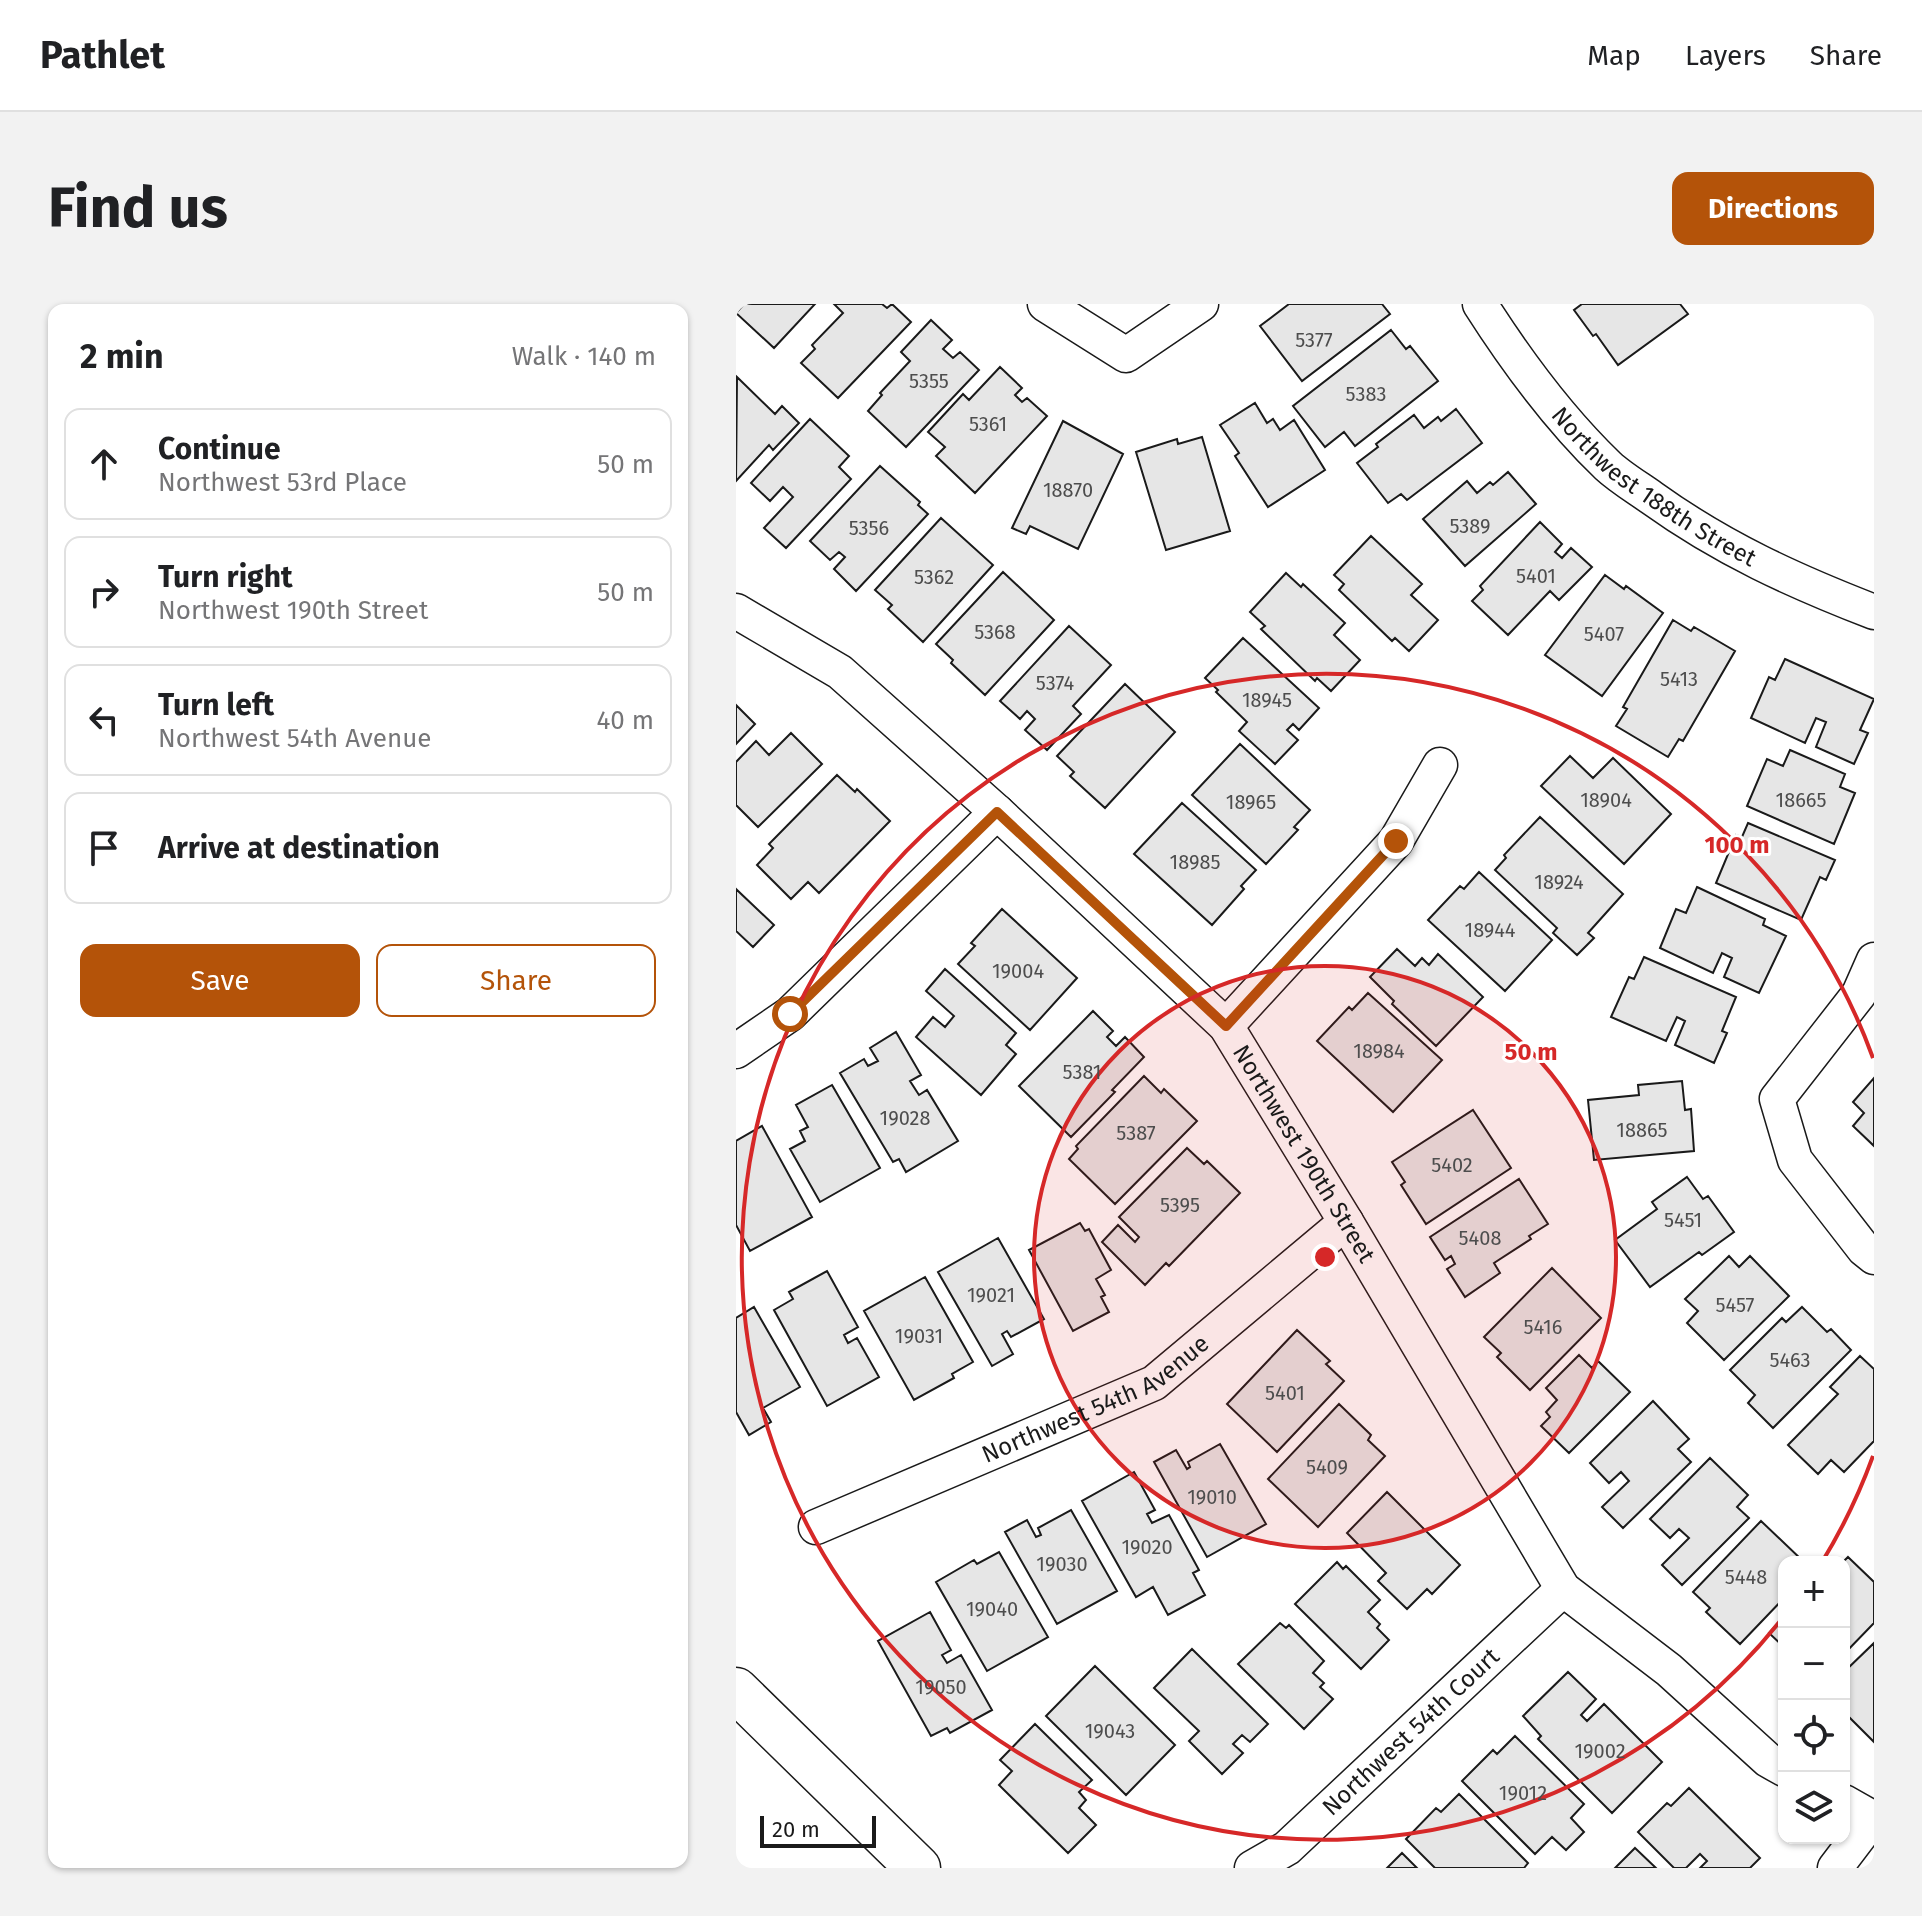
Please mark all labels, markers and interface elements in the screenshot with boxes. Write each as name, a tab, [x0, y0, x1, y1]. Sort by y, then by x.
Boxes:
text: Pathlet	[40, 32, 165, 78]
text: Map	[1587, 39, 1641, 72]
text: Layers	[1685, 39, 1766, 72]
text: Share	[1810, 39, 1882, 72]
button: Directions	[1672, 172, 1874, 245]
text: Find us	[48, 175, 228, 242]
house number: 5377	[1295, 328, 1333, 352]
text: 2 min	[80, 336, 164, 377]
text: Walk · 140 m	[512, 341, 656, 372]
house number: 5355	[909, 369, 949, 393]
house number: 5383	[1346, 382, 1386, 406]
street label: Northwest 188th Street	[1546, 401, 1761, 572]
house number: 5361	[969, 412, 1007, 436]
text: Continue	[158, 431, 281, 467]
icon: ahead	[82, 442, 126, 486]
text: 50 m	[597, 449, 654, 480]
text: Northwest 53rd Place	[158, 467, 407, 498]
house number: 18870	[1043, 478, 1093, 502]
house number: 5389	[1449, 514, 1491, 538]
house number: 5356	[849, 516, 889, 540]
text: Turn right	[158, 559, 293, 595]
house number: 5401	[1516, 564, 1556, 588]
house number: 5362	[914, 565, 954, 589]
icon: right	[82, 570, 126, 614]
text: 50 m	[597, 577, 654, 608]
text: Northwest 190th Street	[158, 595, 428, 626]
house number: 5368	[974, 620, 1016, 644]
house number: 5407	[1584, 622, 1624, 646]
house number: 5413	[1660, 667, 1698, 691]
house number: 5374	[1036, 671, 1075, 695]
text: Turn left	[158, 687, 274, 723]
house number: 18945	[1242, 688, 1292, 712]
icon: left	[82, 698, 126, 742]
text: 40 m	[596, 705, 654, 736]
text: Northwest 54th Avenue	[158, 723, 432, 754]
house number: 18904	[1580, 788, 1632, 812]
house number: 18665	[1776, 788, 1826, 812]
house number: 18965	[1226, 790, 1276, 814]
route end	[1378, 823, 1414, 859]
icon: arrive	[82, 826, 126, 870]
text: Arrive at destination	[158, 830, 440, 866]
text: 100 m	[1704, 831, 1770, 859]
house number: 18985	[1170, 850, 1220, 874]
house number: 18924	[1534, 870, 1584, 894]
house number: 18944	[1465, 918, 1516, 942]
button: Save	[80, 944, 360, 1017]
button: Share	[376, 944, 656, 1017]
house number: 19004	[992, 959, 1044, 983]
route start	[772, 996, 808, 1032]
text: 50 m	[1505, 1038, 1557, 1066]
house number: 18984	[1353, 1039, 1405, 1063]
street label: Northwest 190th Street	[1227, 1040, 1381, 1268]
house number: 5381	[1063, 1060, 1101, 1084]
house number: 19028	[880, 1106, 931, 1130]
house number: 18865	[1616, 1118, 1668, 1142]
house number: 5387	[1116, 1121, 1156, 1145]
house number: 5402	[1431, 1153, 1473, 1177]
house number: 5395	[1160, 1193, 1200, 1217]
house number: 5451	[1664, 1208, 1702, 1232]
house number: 5408	[1459, 1226, 1501, 1250]
centre of rings	[1311, 1243, 1339, 1271]
house number: 19021	[967, 1283, 1015, 1307]
house number: 5457	[1716, 1293, 1755, 1317]
house number: 5416	[1524, 1315, 1562, 1339]
house number: 19031	[895, 1324, 943, 1348]
street label: Northwest 54th Avenue	[978, 1329, 1214, 1469]
house number: 5463	[1769, 1348, 1811, 1372]
house number: 5401	[1265, 1381, 1305, 1405]
house number: 5409	[1306, 1455, 1348, 1479]
house number: 19010	[1187, 1485, 1237, 1509]
house number: 19020	[1121, 1535, 1173, 1559]
house number: 19030	[1036, 1552, 1088, 1576]
map controls	[1778, 1556, 1850, 1844]
button: +	[1778, 1556, 1850, 1628]
house number: 5448	[1725, 1565, 1767, 1589]
house number: 19040	[966, 1597, 1018, 1621]
button: −	[1778, 1628, 1850, 1700]
street label: Northwest 54th Court	[1317, 1642, 1505, 1821]
house number: 19050	[915, 1675, 967, 1699]
button: locate	[1778, 1700, 1850, 1772]
house number: 19043	[1085, 1719, 1135, 1743]
house number: 19002	[1574, 1739, 1626, 1763]
button: layers	[1778, 1772, 1850, 1844]
house number: 19012	[1499, 1781, 1547, 1805]
scale bar	[760, 1812, 876, 1848]
text: 20 m	[772, 1816, 820, 1843]

